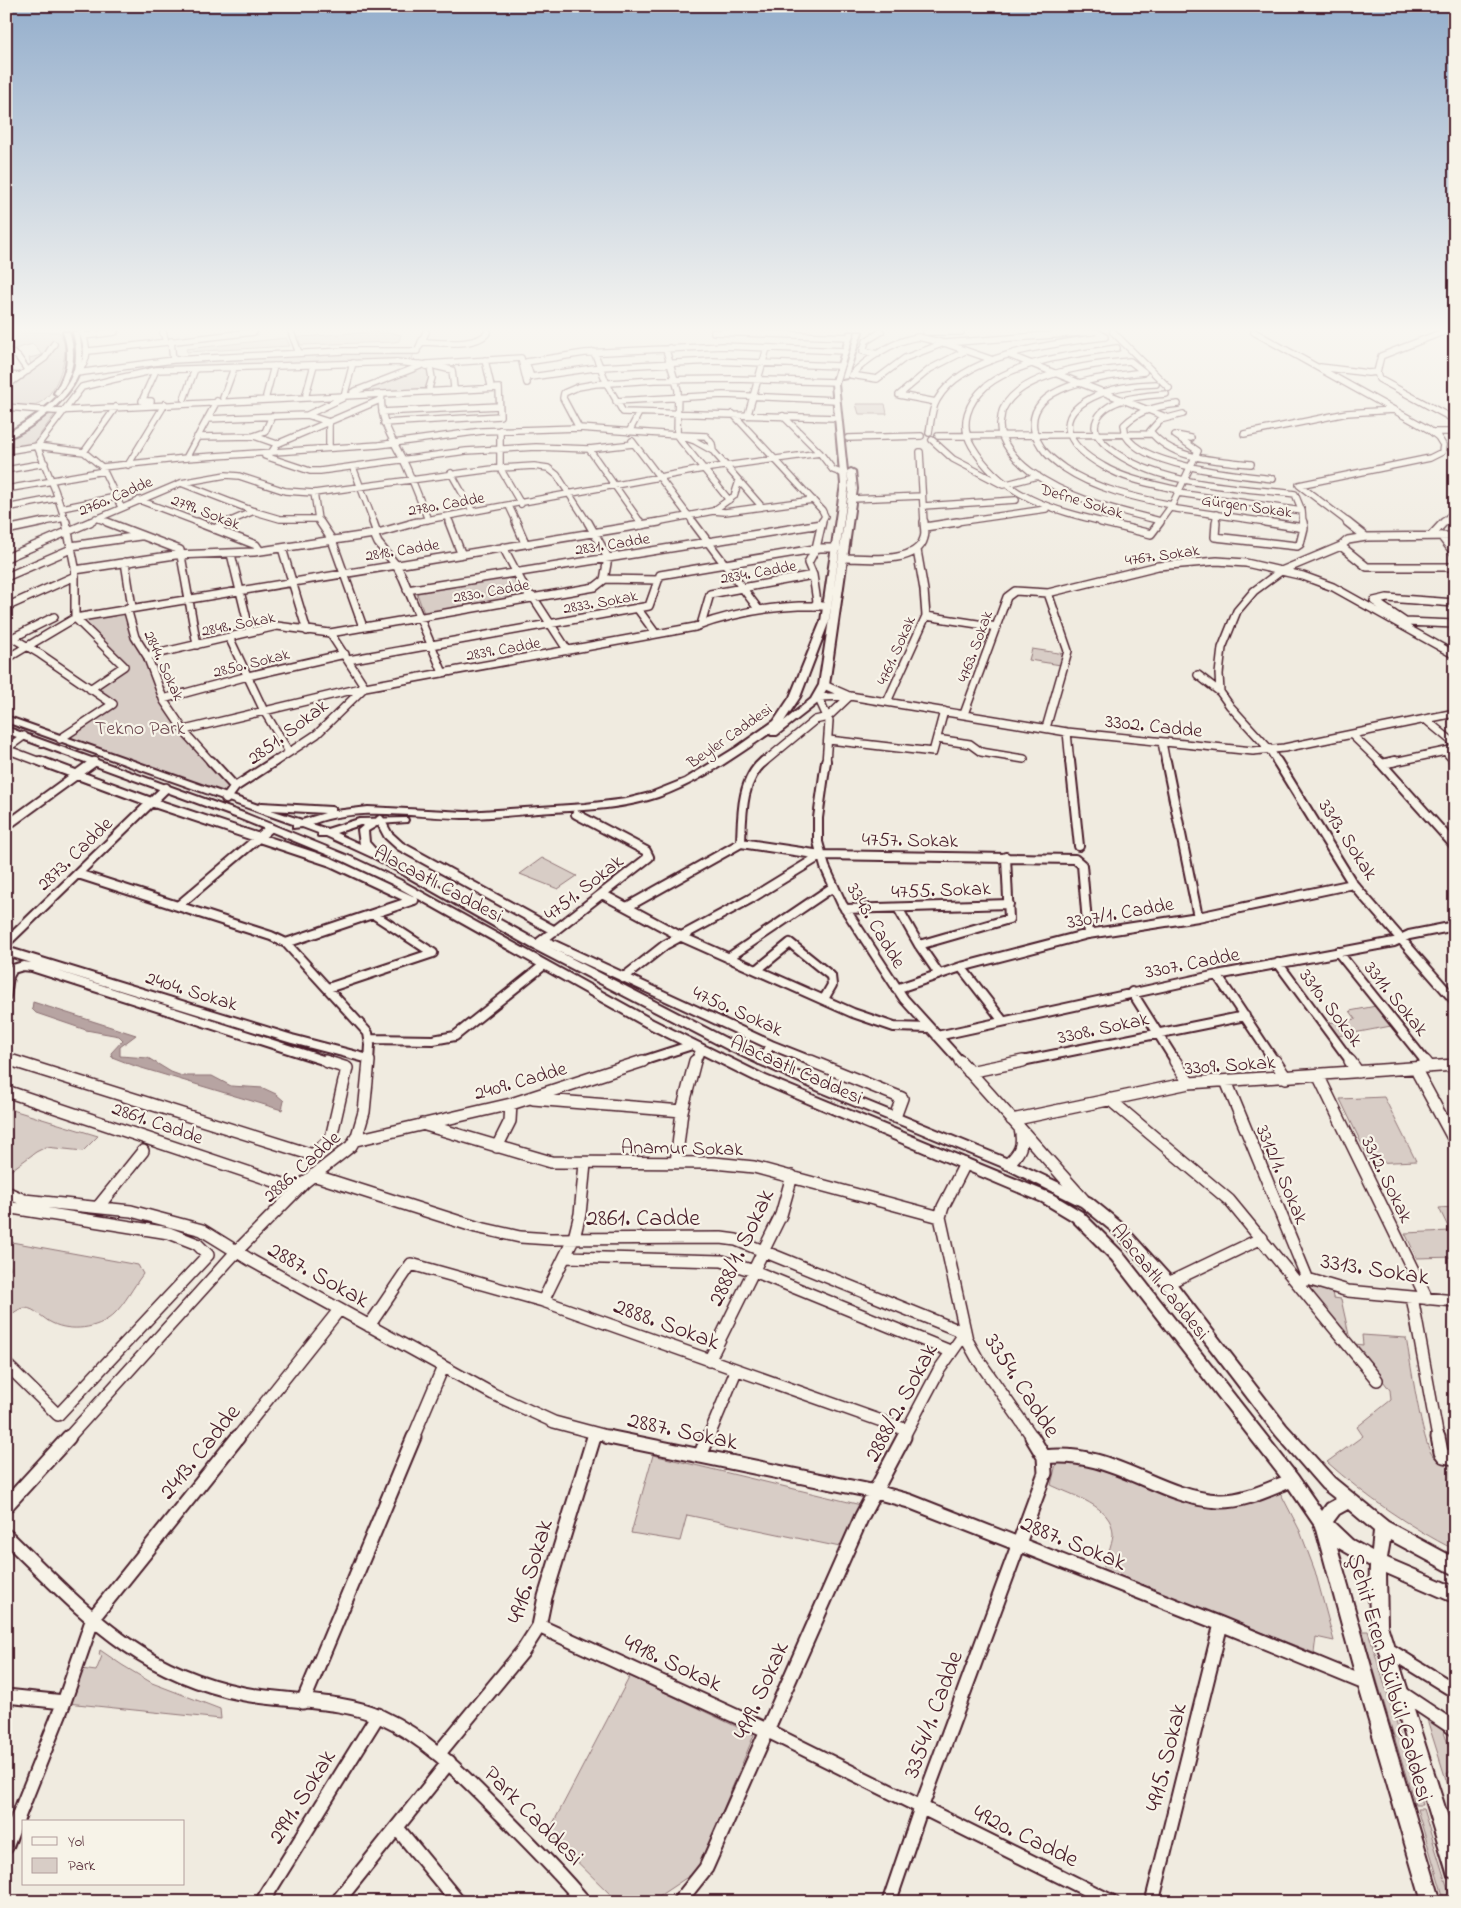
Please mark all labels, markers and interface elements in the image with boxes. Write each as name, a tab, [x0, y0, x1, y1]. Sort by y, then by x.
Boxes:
street label: 2760. Cadde	[75, 470, 157, 523]
street label: Defne Sokak	[1036, 478, 1127, 526]
street label: 2780. Cadde	[406, 486, 487, 523]
street label: 2799. Sokak	[167, 489, 244, 537]
street label: Gürgen Sokak	[1200, 489, 1294, 525]
street label: 2831. Cadde	[573, 527, 652, 563]
street label: 2818. Cadde	[363, 533, 442, 569]
street label: 4767. Sokak	[1124, 539, 1202, 573]
street label: 2834. Cadde	[718, 554, 799, 591]
street label: 2830. Cadde	[451, 573, 532, 610]
street label: 2833. Sokak	[561, 584, 640, 621]
street label: 2848. Sokak	[199, 606, 278, 644]
street label: 4763. Sokak	[952, 606, 1000, 686]
street label: 4761. Sokak	[871, 612, 923, 689]
street label: 2844. Sokak	[136, 627, 190, 706]
street label: 2839. Cadde	[464, 631, 543, 668]
street label: 2850. Sokak	[211, 643, 293, 685]
street label: 2851. Sokak	[242, 693, 335, 773]
street label: Beyler Caddesi	[682, 698, 778, 776]
street label: 3302. Cadde	[1104, 708, 1204, 747]
park label: Tekno Park	[95, 715, 186, 744]
street label: 3313. Sokak	[1310, 794, 1384, 887]
street label: 2873. Cadde	[31, 811, 120, 899]
street label: 4757. Sokak	[862, 826, 959, 857]
street label: Alacaatlı Caddesi	[368, 839, 508, 931]
street label: 4751. Sokak	[538, 848, 631, 929]
street label: 4755. Sokak	[891, 875, 991, 908]
street label: 3343. Cadde	[838, 878, 912, 975]
street label: 3307/1. Cadde	[1065, 891, 1176, 938]
street label: 3307. Cadde	[1143, 941, 1242, 988]
street label: 3311. Sokak	[1356, 956, 1435, 1044]
street label: 3310. Sokak	[1291, 963, 1369, 1054]
street label: 2404. Sokak	[142, 965, 241, 1020]
street label: 4750. Sokak	[687, 979, 787, 1045]
street label: 3308. Sokak	[1055, 1006, 1152, 1053]
street label: Alacaatlı Caddesi	[725, 1029, 867, 1114]
street label: 3309. Sokak	[1184, 1049, 1277, 1084]
street label: 2409. Cadde	[471, 1055, 570, 1109]
street label: 2861. Cadde	[108, 1095, 207, 1154]
street label: 3312/1. Sokak	[1247, 1121, 1315, 1229]
street label: 2886. Cadde	[257, 1125, 348, 1211]
street label: 3312. Sokak	[1352, 1132, 1419, 1228]
street label: Anamur Sokak	[621, 1134, 743, 1165]
street label: 2888/1. Sokak	[700, 1183, 785, 1313]
street label: 2861. Cadde	[586, 1202, 700, 1237]
street label: Alacaatlı Caddesi	[1103, 1218, 1215, 1347]
street label: 2887. Sokak	[260, 1234, 376, 1319]
street label: 3313. Sokak	[1318, 1245, 1432, 1296]
street label: 2888. Sokak	[608, 1290, 725, 1361]
street label: 3354. Cadde	[974, 1327, 1068, 1446]
street label: 2888/2. Sokak	[856, 1337, 948, 1469]
street label: 2413. Cadde	[151, 1397, 251, 1508]
street label: 2887. Sokak	[624, 1404, 741, 1461]
street label: 2887. Sokak	[1015, 1507, 1132, 1582]
street label: 4916. Sokak	[499, 1515, 564, 1628]
street label: Şehit Eren Bülbül Caddesi	[1336, 1549, 1441, 1806]
street label: 4918. Sokak	[617, 1626, 728, 1703]
street label: 4919. Sokak	[725, 1636, 800, 1746]
street label: 3354/1. Cadde	[895, 1646, 974, 1783]
street label: 4915. Sokak	[1137, 1699, 1198, 1815]
street label: 2991. Sokak	[260, 1743, 346, 1852]
street label: Park Caddesi	[474, 1759, 590, 1875]
street label: 4920. Cadde	[966, 1796, 1084, 1878]
legend	[22, 1820, 185, 1886]
text: Yol	[68, 1831, 84, 1853]
text: Park	[68, 1855, 96, 1877]

